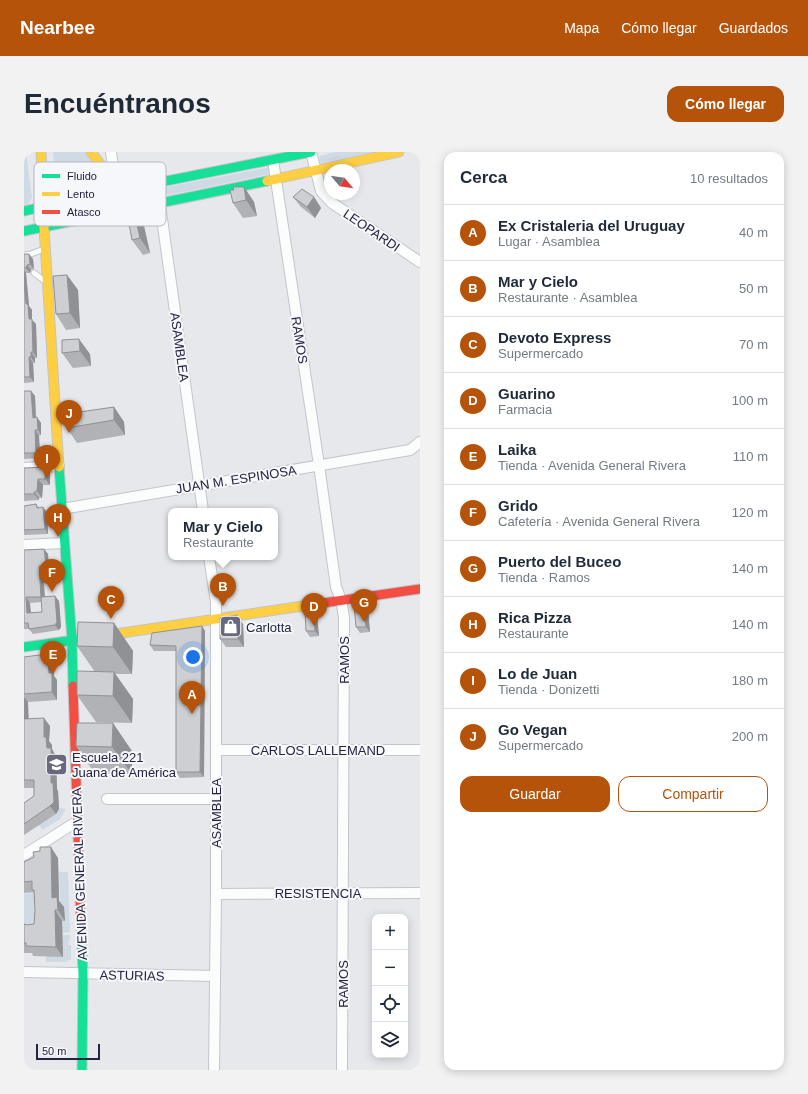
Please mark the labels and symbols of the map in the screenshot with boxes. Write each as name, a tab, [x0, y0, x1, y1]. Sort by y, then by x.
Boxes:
legend	[34, 162, 166, 226]
north arrow	[324, 164, 360, 200]
text: Fluido	[67, 170, 97, 182]
text: Lento	[67, 188, 95, 200]
text: Atasco	[67, 206, 101, 218]
street label: LEOPARDI	[341, 206, 403, 255]
street label: ASAMBLEA	[167, 311, 192, 383]
street label: RAMOS	[288, 315, 311, 365]
pin: J	[56, 400, 82, 433]
pin: I	[34, 445, 60, 478]
street label: JUAN M. ESPINOSA	[175, 462, 298, 496]
pin: H	[45, 504, 71, 537]
pin: F	[39, 559, 65, 592]
pin: B	[210, 573, 236, 606]
pin: C	[98, 586, 124, 619]
pin: G	[351, 589, 377, 622]
pin: D	[301, 593, 327, 626]
shop icon: Carlotta	[217, 614, 243, 640]
place label: Carlotta	[246, 620, 292, 635]
street label: RAMOS	[337, 636, 352, 684]
pin: E	[40, 641, 66, 674]
your location	[183, 647, 203, 667]
pin: A	[179, 681, 205, 714]
street label: CARLOS LALLEMAND	[251, 743, 385, 758]
place label: Escuela 221 Juana de América	[72, 750, 177, 780]
school or university icon: Escuela 221 Juana de América	[44, 751, 70, 777]
street label: ASAMBLEA	[209, 778, 224, 848]
street label: AVENIDA GENERAL RIVERA	[69, 787, 90, 961]
street label: RESISTENCIA	[275, 886, 362, 901]
street label: RAMOS	[336, 960, 351, 1008]
street label: ASTURIAS	[99, 967, 165, 984]
scale bar	[36, 1042, 100, 1061]

